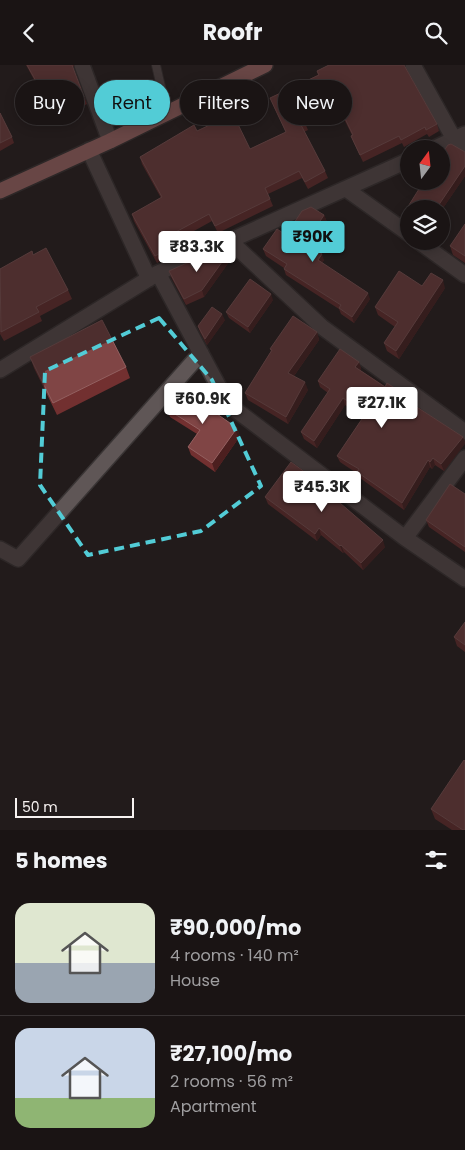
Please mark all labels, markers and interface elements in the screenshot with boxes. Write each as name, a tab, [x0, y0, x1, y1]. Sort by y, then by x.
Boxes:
text: Roofr	[203, 17, 262, 48]
icon: back	[15, 19, 43, 47]
icon: search	[422, 19, 450, 47]
chip: Buy	[15, 80, 84, 125]
chip: Rent	[94, 80, 170, 125]
chip: Filters	[180, 80, 268, 125]
chip: New	[278, 80, 352, 125]
north arrow	[400, 140, 450, 190]
map controls	[400, 140, 450, 250]
button: layers	[400, 200, 450, 250]
pin: ₹90K	[283, 221, 343, 263]
text: ₹90K	[293, 225, 334, 248]
pin: ₹83.3K	[156, 231, 238, 273]
text: ₹83.3K	[170, 235, 224, 258]
pin: ₹60.9K	[162, 383, 244, 425]
text: ₹60.9K	[175, 387, 231, 410]
pin: ₹27.1K	[341, 387, 423, 429]
text: ₹27.1K	[358, 391, 406, 414]
pin: ₹45.3K	[281, 471, 363, 513]
text: ₹45.3K	[294, 475, 350, 498]
scale bar	[15, 795, 134, 818]
text: 50 m	[22, 797, 58, 817]
text: 5 homes	[15, 846, 108, 875]
icon: filters	[422, 846, 450, 874]
text: ₹90,000/mo	[170, 913, 301, 942]
icon: home	[55, 923, 115, 983]
text: 4 rooms · 140 m²	[170, 944, 299, 967]
text: House	[170, 969, 220, 992]
text: ₹27,100/mo	[170, 1039, 292, 1068]
icon: home	[55, 1048, 115, 1108]
text: 2 rooms · 56 m²	[170, 1070, 293, 1093]
text: Apartment	[170, 1095, 257, 1118]

